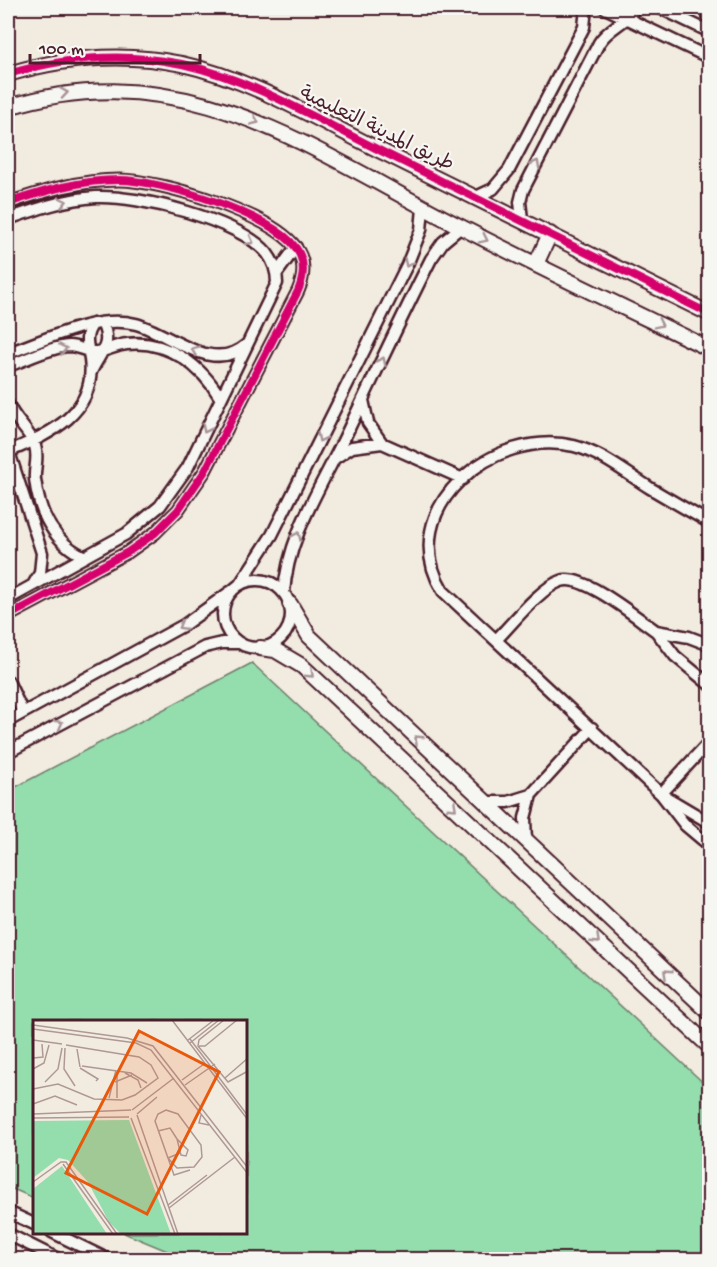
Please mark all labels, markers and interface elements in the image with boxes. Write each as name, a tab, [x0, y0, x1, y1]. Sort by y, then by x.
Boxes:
scale bar	[30, 27, 200, 65]
text: 100 m	[38, 40, 84, 61]
street label: طريق المدينة التعليمية	[295, 82, 458, 177]
one-way arrow	[60, 88, 69, 100]
one-way arrow	[248, 114, 259, 126]
one-way arrow	[529, 160, 540, 171]
one-way arrow	[58, 196, 68, 209]
one-way arrow	[478, 231, 489, 243]
one-way arrow	[244, 233, 254, 245]
one-way arrow	[403, 257, 415, 268]
one-way arrow	[653, 317, 664, 329]
one-way arrow	[58, 343, 68, 356]
one-way arrow	[190, 345, 201, 357]
one-way arrow	[374, 356, 386, 367]
one-way arrow	[202, 423, 214, 434]
one-way arrow	[316, 431, 328, 442]
one-way arrow	[289, 532, 301, 543]
one-way arrow	[178, 619, 188, 630]
one-way arrow	[303, 667, 314, 678]
one-way arrow	[53, 720, 63, 731]
one-way arrow	[414, 735, 424, 746]
one-way arrow	[446, 800, 457, 811]
one-way arrow	[589, 933, 599, 944]
one-way arrow	[663, 969, 674, 980]
inset map	[33, 1020, 248, 1234]

